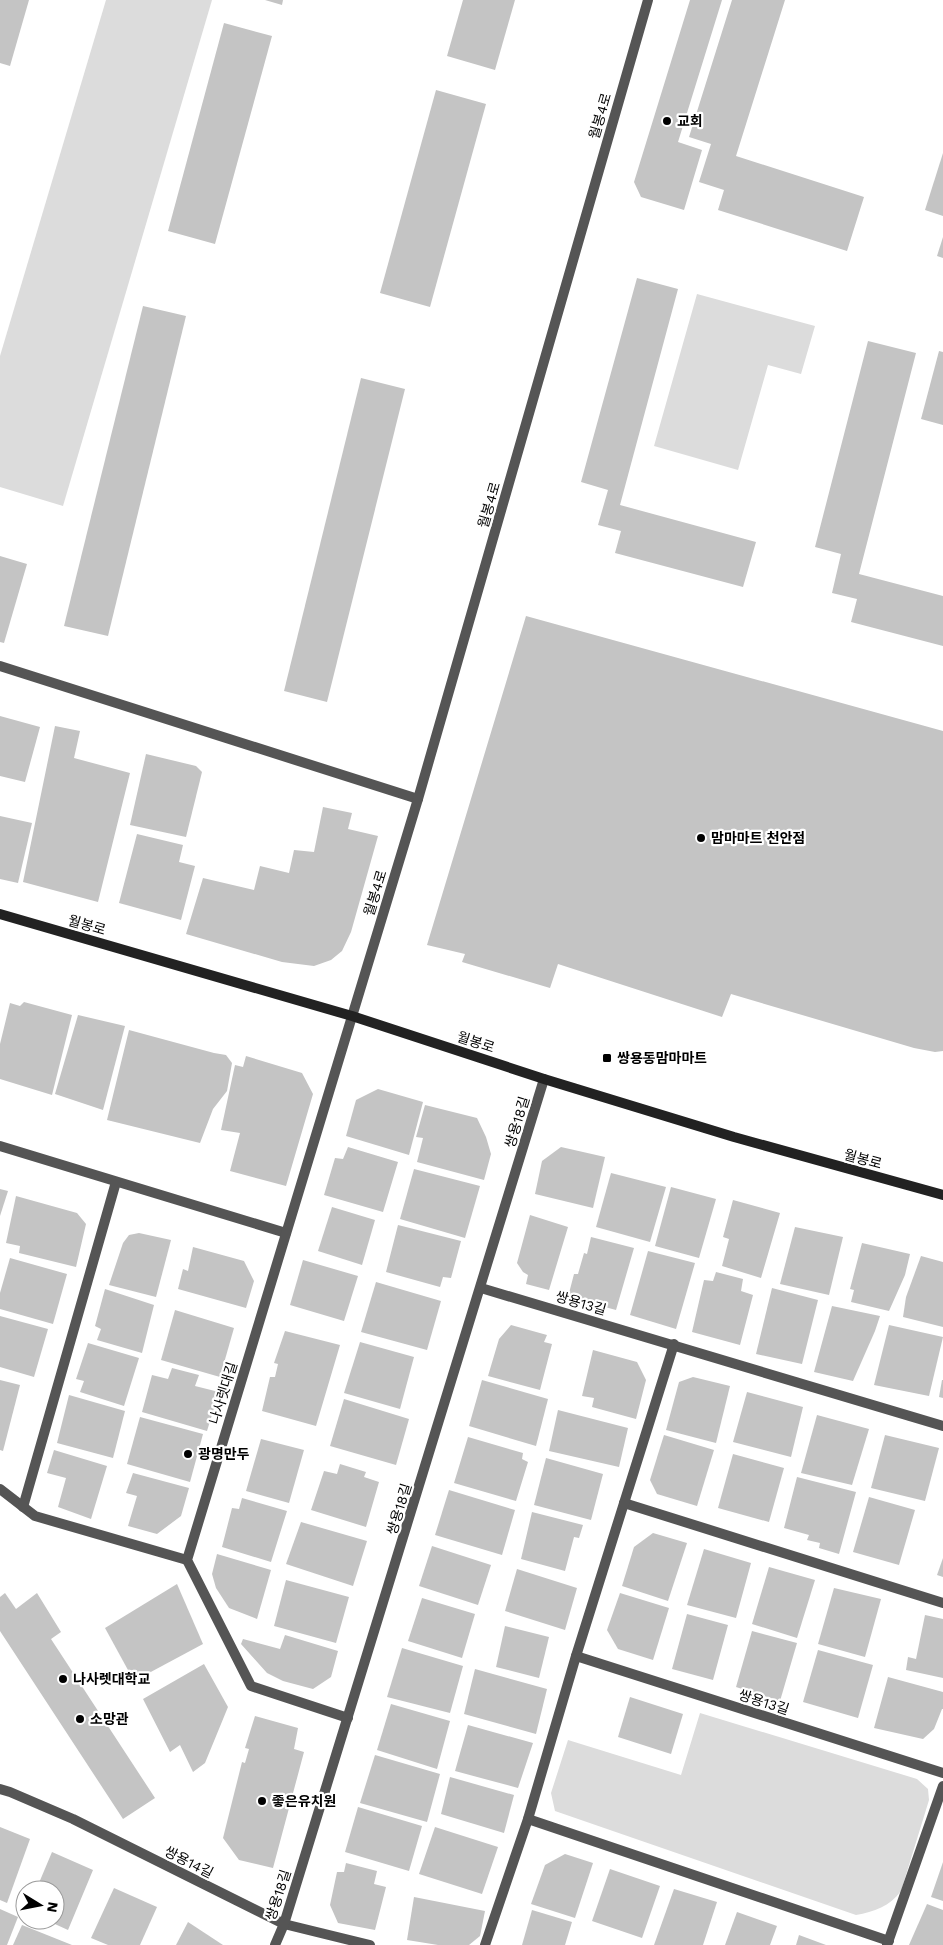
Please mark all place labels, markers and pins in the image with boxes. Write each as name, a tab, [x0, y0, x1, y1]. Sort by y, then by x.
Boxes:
place label: 교회	[677, 113, 703, 129]
marker: 교회	[661, 115, 673, 127]
place label: 맘마마트 천안점	[711, 830, 805, 846]
marker: 맘마마트 천안점	[695, 832, 707, 844]
place label: 쌍용동맘마마트	[617, 1050, 707, 1066]
marker: 쌍용동맘마마트	[601, 1052, 613, 1064]
place label: 광명만두	[198, 1446, 250, 1462]
marker: 광명만두	[182, 1448, 194, 1460]
place label: 나사렛대학교	[73, 1671, 150, 1687]
marker: 나사렛대학교	[57, 1673, 69, 1685]
place label: 소망관	[90, 1711, 129, 1727]
marker: 소망관	[74, 1713, 86, 1725]
place label: 좋은유치원	[272, 1793, 336, 1809]
marker: 좋은유치원	[256, 1795, 268, 1807]

